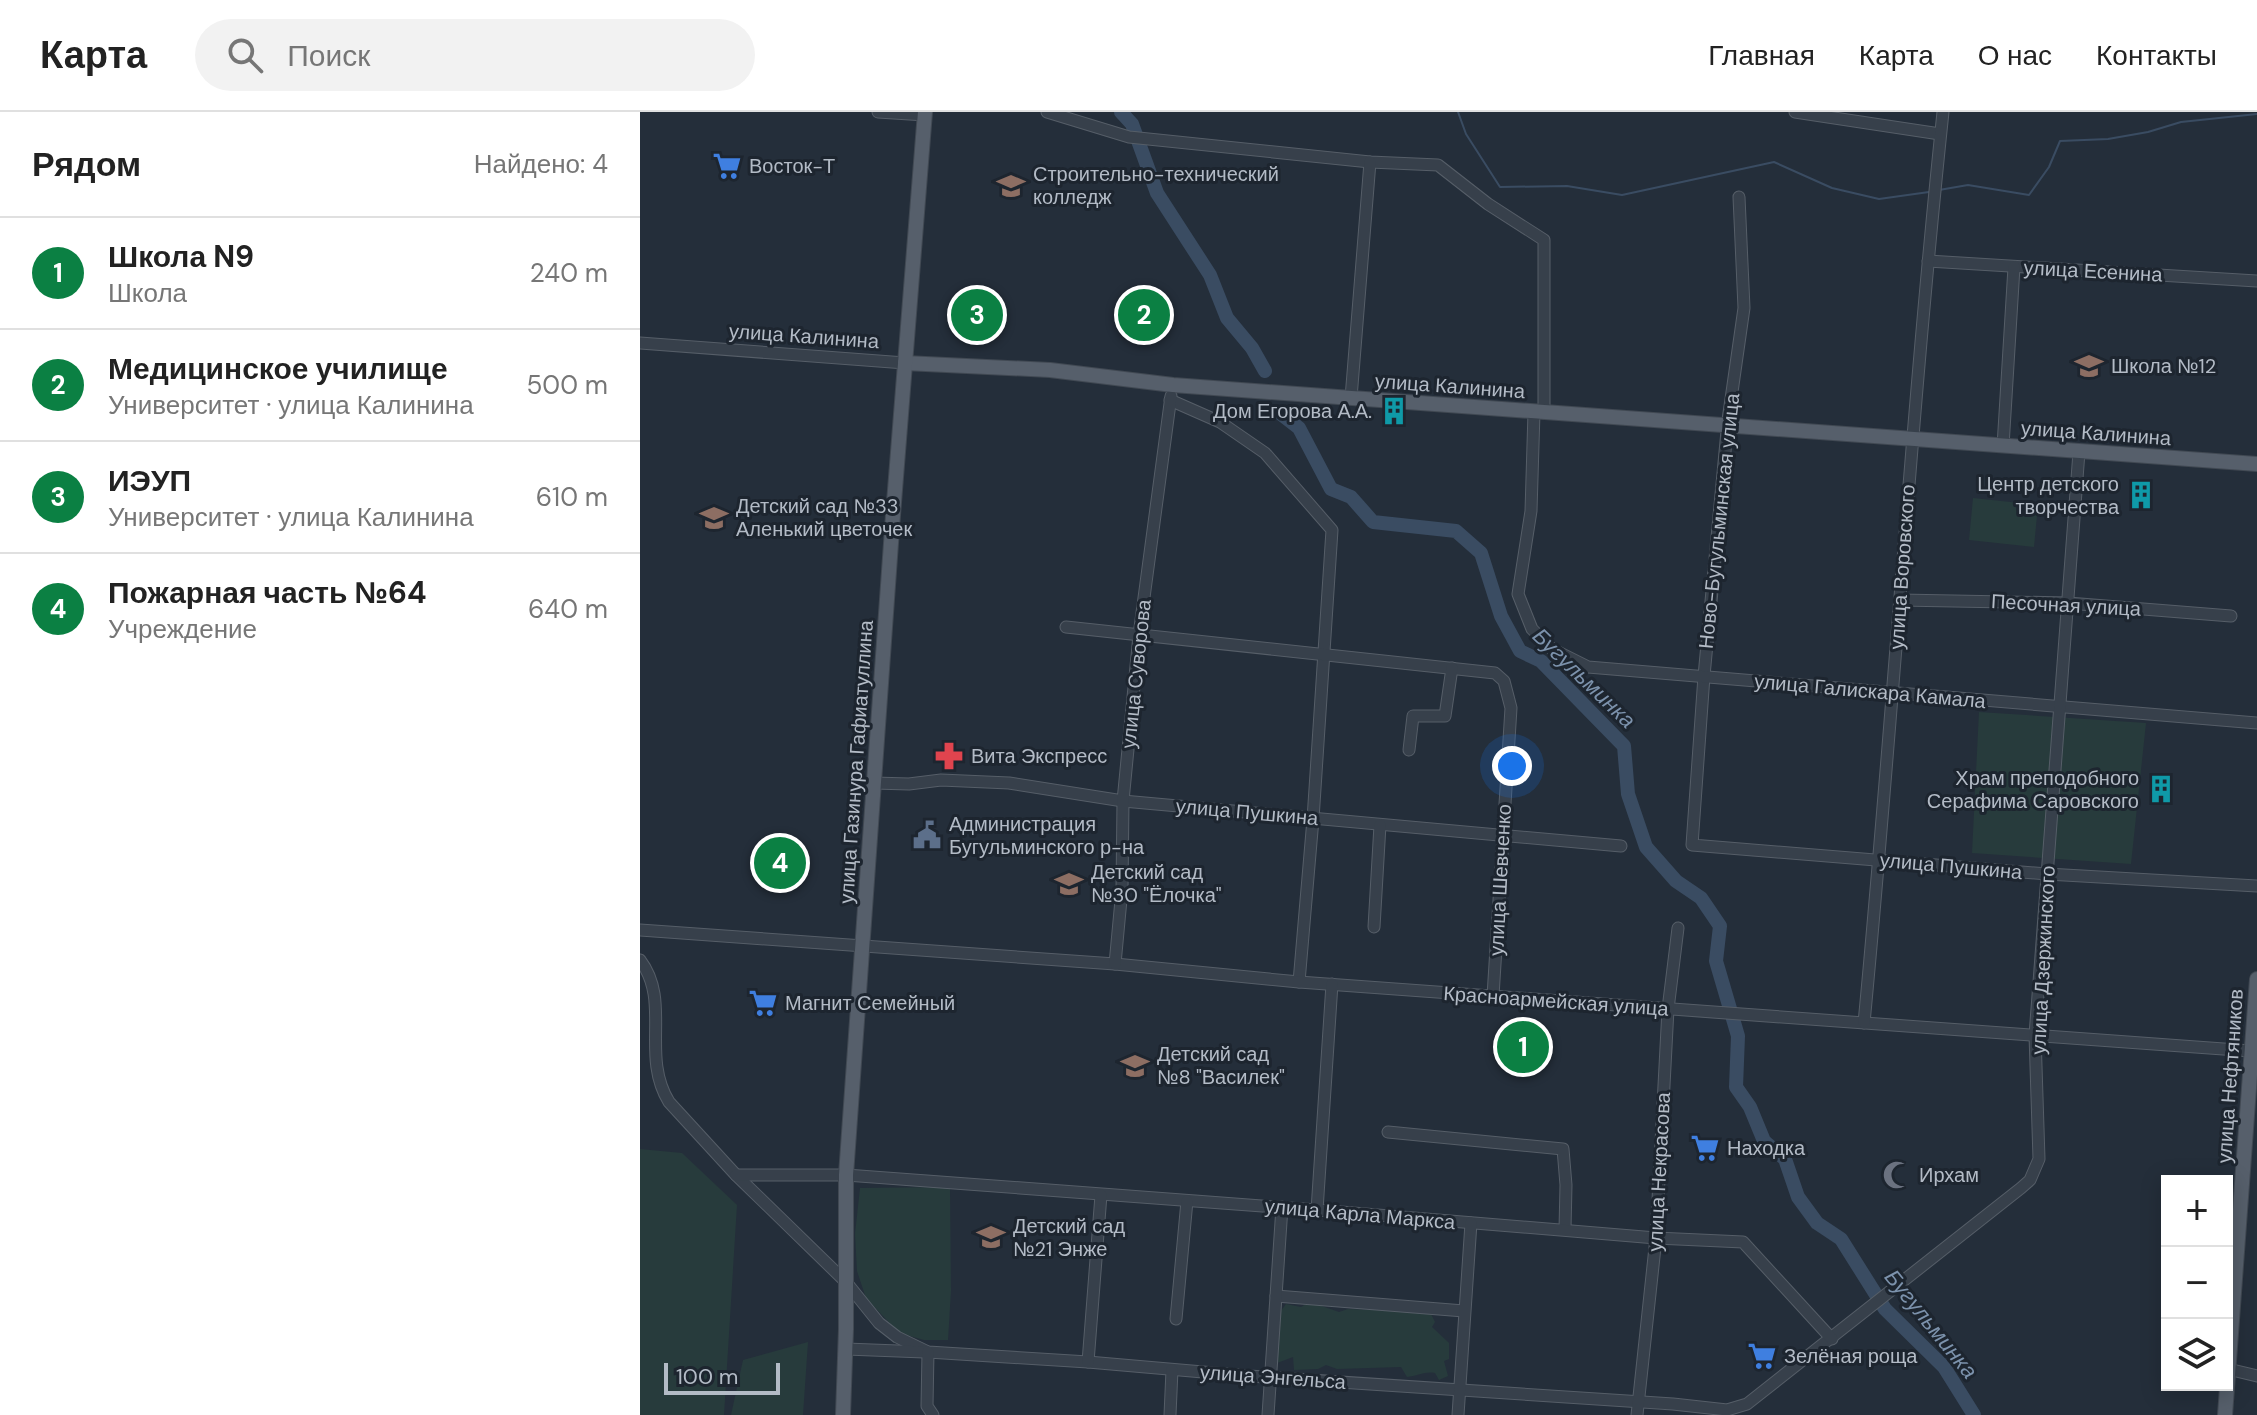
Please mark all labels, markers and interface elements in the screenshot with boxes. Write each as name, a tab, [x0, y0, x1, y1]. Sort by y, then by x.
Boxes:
search box	[195, 19, 755, 91]
text: Карта	[40, 30, 147, 80]
icon: search	[223, 33, 267, 77]
text: Поиск	[287, 36, 370, 75]
text: Главная	[1708, 37, 1815, 74]
text: Карта	[1859, 37, 1934, 74]
text: О нас	[1978, 37, 2052, 74]
text: Контакты	[2096, 37, 2217, 74]
text: Рядом	[32, 142, 141, 187]
text: Найдено: 4	[474, 147, 608, 181]
supermarket icon: Восток-Т	[712, 151, 742, 181]
place label: Восток-Т	[749, 153, 835, 179]
place label: Строительно-технический колледж	[1033, 161, 1279, 210]
school or university icon: Строительно-технический колледж	[996, 171, 1026, 201]
text: Школа N9	[108, 237, 254, 276]
street label: улица Есенина	[2023, 254, 2164, 288]
text: 1	[53, 256, 63, 290]
text: 240 m	[530, 256, 608, 290]
text: Школа	[108, 276, 187, 310]
pin: 3	[951, 285, 1003, 345]
pin: 2	[1118, 285, 1170, 345]
street label: улица Калинина	[728, 318, 881, 354]
text: Медицинское училище	[108, 349, 448, 388]
school or university icon: Школа №12	[2074, 351, 2104, 381]
place label: Школа №12	[2111, 353, 2216, 379]
text: 2	[50, 368, 66, 402]
text: 500 m	[526, 368, 608, 402]
street label: улица Калинина	[1374, 368, 1527, 404]
text: Университет · улица Калинина	[108, 388, 474, 422]
street label: Ново-Бугульминская улица	[1693, 391, 1745, 650]
building icon: Дом Егорова А.А.	[1379, 396, 1409, 426]
place label: Дом Егорова А.А.	[1213, 398, 1372, 424]
street label: улица Калинина	[2020, 415, 2173, 451]
text: ИЭУП	[108, 461, 191, 500]
place label: Центр детского творчества	[1977, 471, 2120, 520]
text: 3	[50, 480, 66, 514]
text: 610 m	[536, 480, 608, 514]
building icon: Центр детского творчества	[2126, 480, 2156, 510]
street label: улица Воровского	[1883, 484, 1921, 650]
place label: Детский сад №33 Аленький цветочек	[736, 493, 912, 542]
text: Университет · улица Калинина	[108, 500, 474, 534]
school or university icon: Детский сад №33 Аленький цветочек	[699, 503, 729, 533]
text: Пожарная часть №64	[108, 573, 426, 612]
street label: Песочная улица	[1990, 588, 2143, 622]
text: 4	[50, 592, 66, 626]
text: 640 m	[528, 592, 608, 626]
street label: улица Суворова	[1115, 597, 1157, 750]
text: Учреждение	[108, 612, 257, 646]
street label: улица Газинура Гафиатуллина	[833, 618, 879, 905]
water label: Бугульминка	[1526, 622, 1642, 734]
street label: улица Галискара Камала	[1753, 668, 1988, 714]
pharmacy icon: Вита Экспресс	[934, 741, 964, 771]
place label: Вита Экспресс	[971, 743, 1107, 769]
your location	[1492, 746, 1532, 786]
place label: Храм преподобного Серафима Саровского	[1927, 765, 2139, 814]
building icon: Храм преподобного Серафима Саровского	[2146, 774, 2176, 804]
street label: улица Пушкина	[1175, 793, 1320, 831]
street label: улица Шевченко	[1483, 803, 1517, 957]
place label: Администрация Бугульминского р-на	[949, 811, 1145, 860]
public building icon: Администрация Бугульминского р-на	[912, 820, 942, 850]
pin: 4	[754, 833, 806, 893]
street label: улица Пушкина	[1879, 847, 2024, 885]
place label: Детский сад №30 "Ёлочка"	[1091, 859, 1222, 908]
street label: улица Дзержинского	[2025, 865, 2061, 1055]
school or university icon: Детский сад №30 "Ёлочка"	[1054, 869, 1084, 899]
street label: Красноармейская улица	[1442, 980, 1670, 1022]
supermarket icon: Магнит Семейный	[748, 988, 778, 1018]
street label: улица Нефтяников	[2211, 988, 2249, 1164]
place label: Магнит Семейный	[785, 990, 955, 1016]
pin: 1	[1497, 1017, 1549, 1077]
place label: Детский сад №8 "Василек"	[1157, 1041, 1285, 1090]
school or university icon: Детский сад №8 "Василек"	[1120, 1051, 1150, 1081]
street label: улица Некрасова	[1642, 1091, 1676, 1252]
supermarket icon: Находка	[1690, 1133, 1720, 1163]
place label: Находка	[1727, 1135, 1806, 1161]
mosque icon: Ирхам	[1882, 1160, 1912, 1190]
place label: Ирхам	[1919, 1162, 1979, 1188]
map controls	[2161, 1175, 2233, 1391]
button: +	[2161, 1175, 2233, 1247]
street label: улица Карла Маркса	[1264, 1193, 1457, 1235]
place label: Детский сад №21 Энже	[1013, 1213, 1125, 1262]
school or university icon: Детский сад №21 Энже	[976, 1222, 1006, 1252]
button: −	[2161, 1247, 2233, 1319]
water label: Бугульминка	[1878, 1263, 1984, 1385]
button: layers	[2161, 1319, 2233, 1391]
supermarket icon: Зелёная роща	[1747, 1341, 1777, 1371]
place label: Зелёная роща	[1784, 1343, 1918, 1369]
scale bar	[664, 1359, 780, 1395]
street label: улица Энгельса	[1199, 1359, 1348, 1395]
text: 100 m	[676, 1362, 738, 1391]

